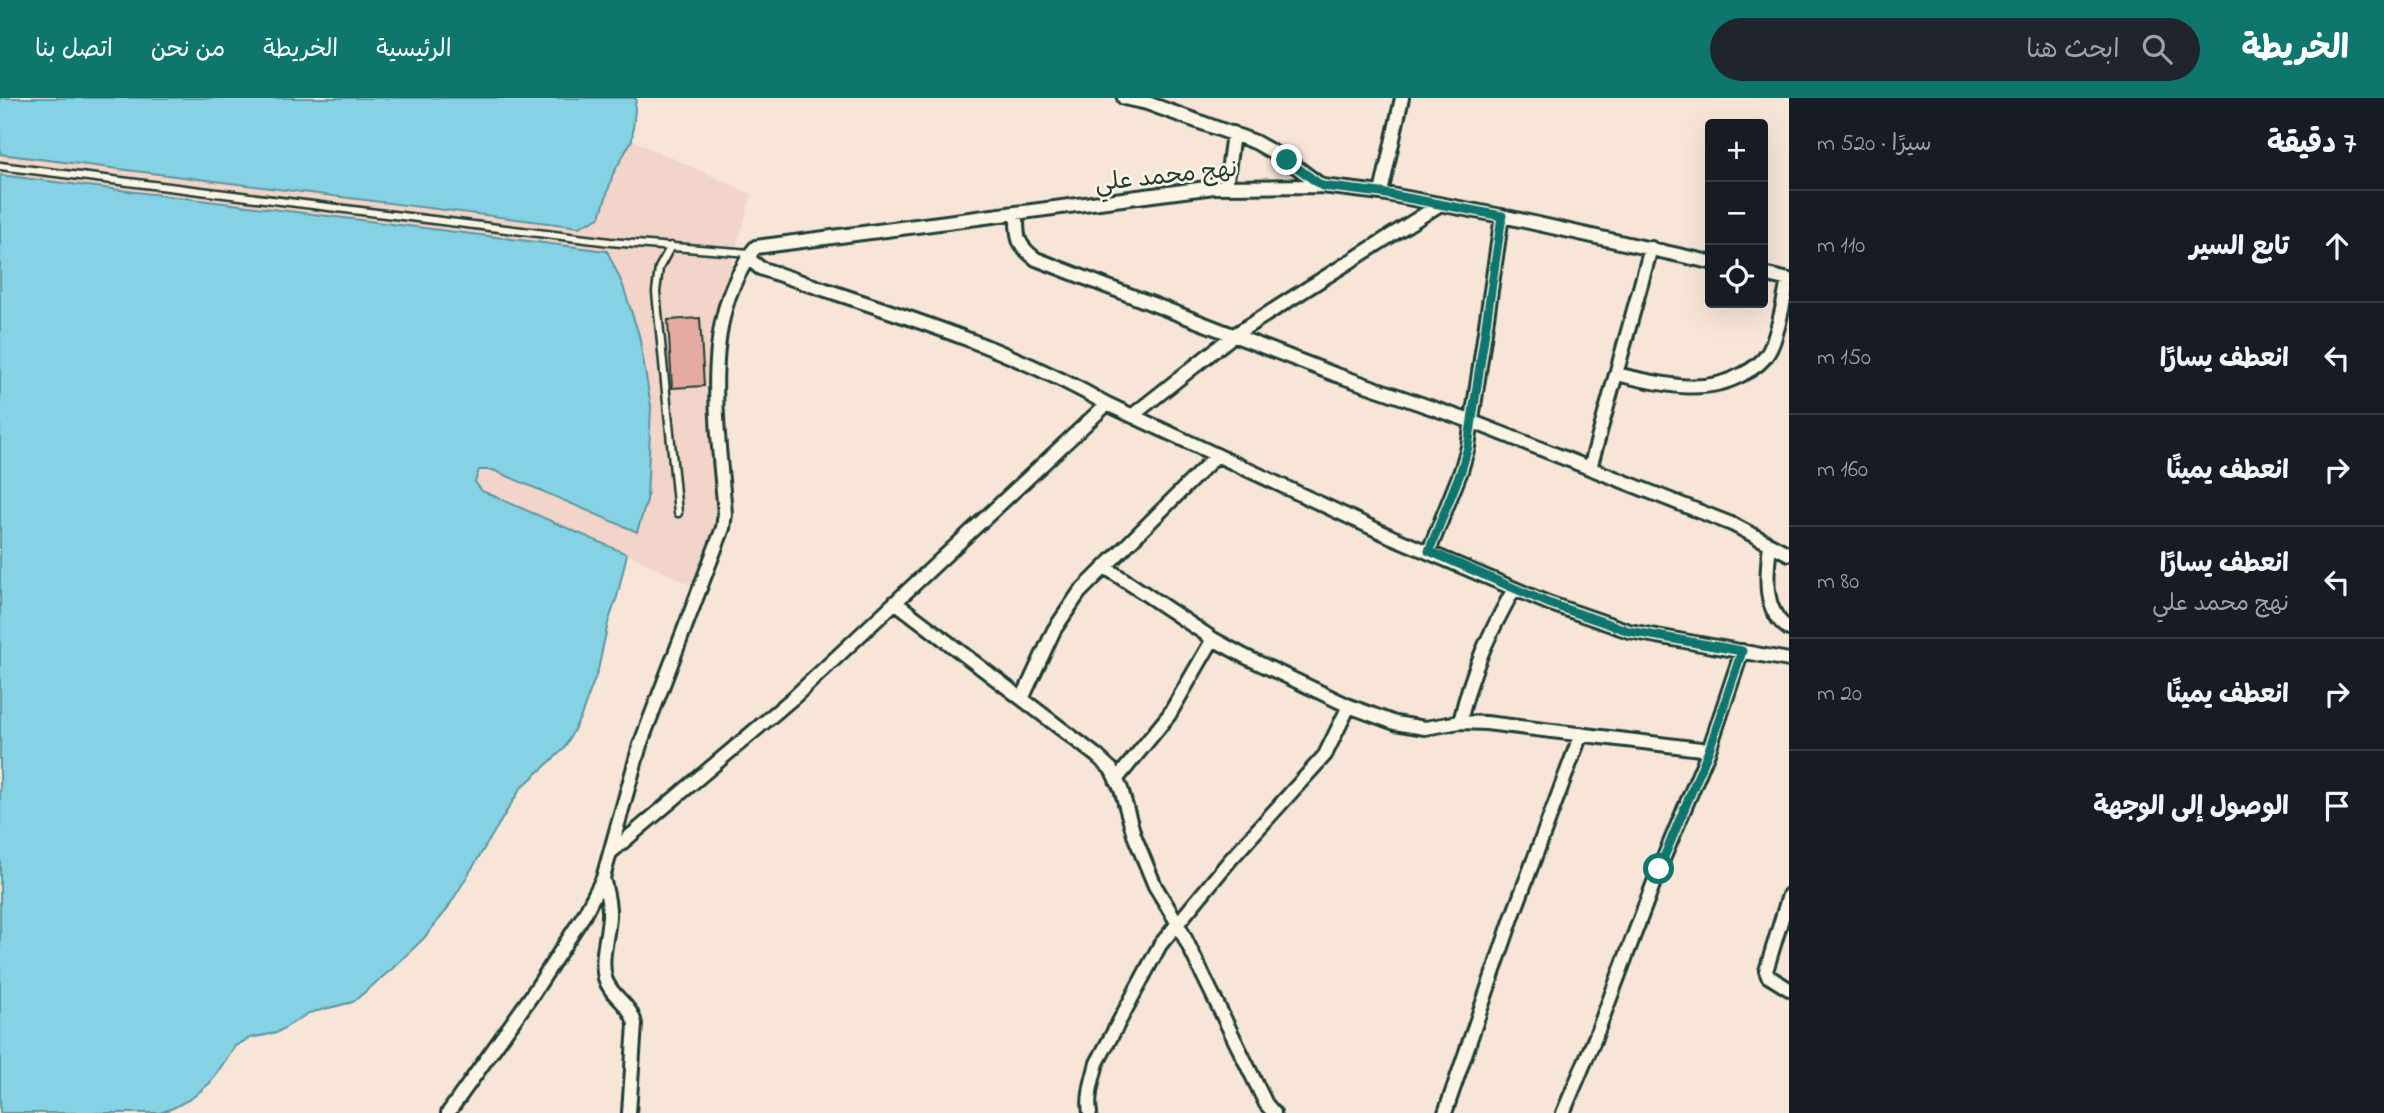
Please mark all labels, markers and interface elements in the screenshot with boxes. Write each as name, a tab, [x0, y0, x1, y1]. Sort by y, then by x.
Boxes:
search box	[1710, 18, 2200, 81]
text: الخريطة	[2242, 26, 2349, 74]
icon: search	[2138, 30, 2176, 68]
text: ابحث هنا	[2026, 32, 2120, 70]
text: اتصل بنا	[35, 33, 113, 68]
text: من نحن	[151, 33, 225, 68]
text: الخريطة	[263, 33, 338, 68]
text: الرئيسية	[376, 33, 452, 68]
map controls	[1705, 119, 1768, 308]
button: +	[1705, 119, 1768, 182]
text: 7 دقيقة	[2267, 123, 2356, 167]
text: سيرًا · 520 m	[1817, 128, 1932, 161]
route end	[1271, 144, 1302, 175]
street label: نهج محمد علي	[1093, 153, 1239, 203]
button: −	[1705, 182, 1768, 245]
icon: ahead	[2318, 227, 2356, 265]
text: تابع السير	[2190, 229, 2289, 267]
text: 110 m	[1817, 230, 1865, 263]
button: locate	[1705, 245, 1768, 308]
icon: left	[2318, 339, 2356, 377]
text: انعطف يسارًا	[2160, 341, 2289, 379]
text: 150 m	[1817, 342, 1871, 375]
icon: right	[2318, 451, 2356, 489]
text: انعطف يمينًا	[2166, 453, 2289, 491]
text: 160 m	[1817, 454, 1868, 487]
text: انعطف يسارًا	[2160, 546, 2289, 584]
icon: left	[2318, 563, 2356, 601]
text: 80 m	[1817, 566, 1859, 599]
text: نهج محمد علي	[2152, 588, 2289, 621]
icon: right	[2318, 675, 2356, 713]
text: انعطف يمينًا	[2166, 677, 2289, 715]
text: 20 m	[1817, 678, 1862, 711]
icon: arrive	[2318, 787, 2356, 825]
text: الوصول إلى الوجهة	[2093, 789, 2289, 827]
route start	[1643, 853, 1674, 884]

